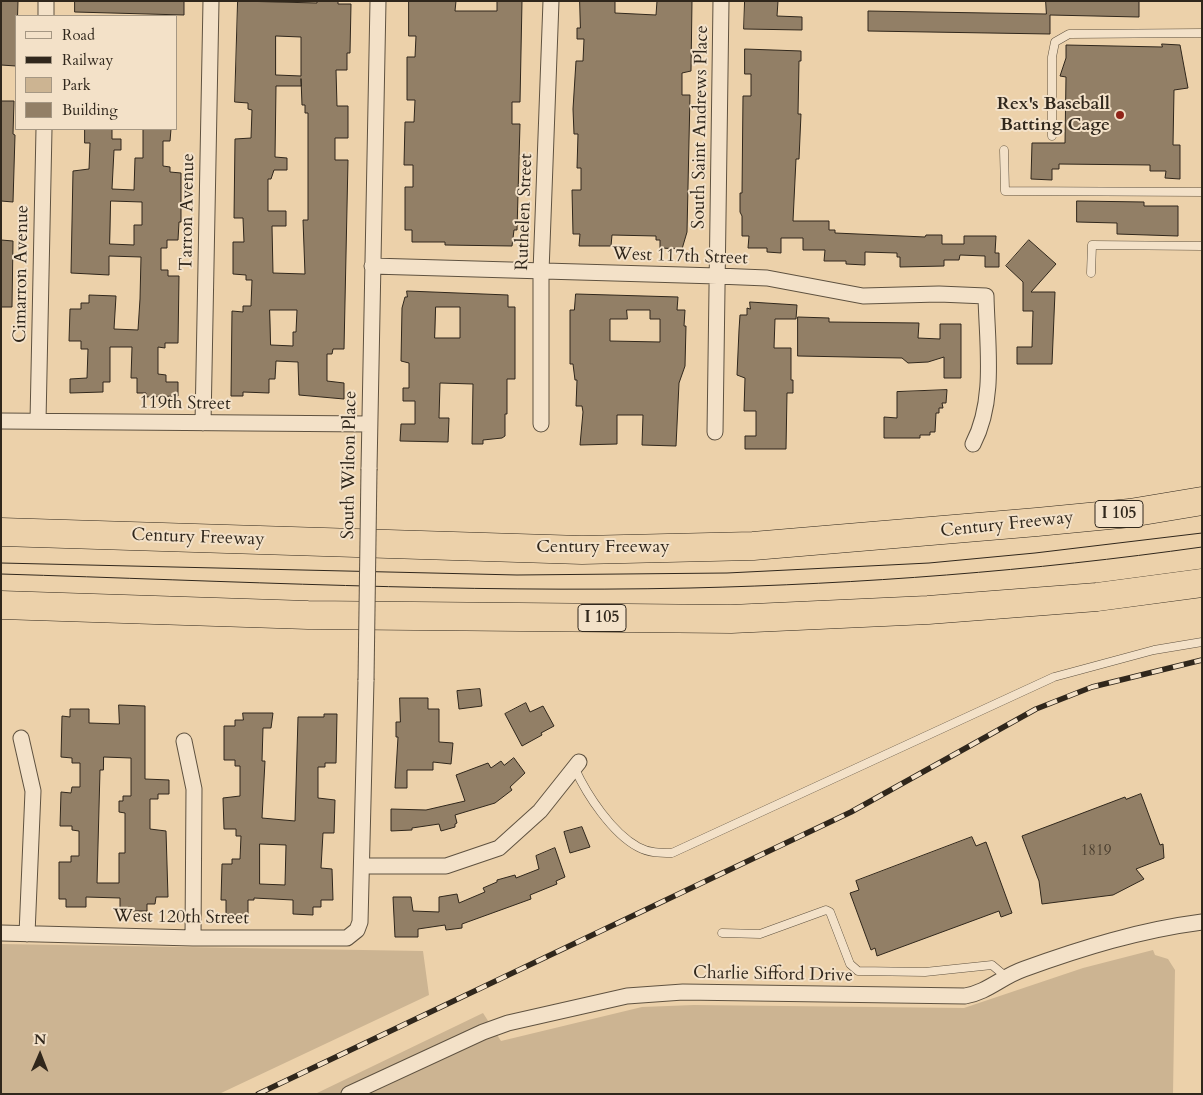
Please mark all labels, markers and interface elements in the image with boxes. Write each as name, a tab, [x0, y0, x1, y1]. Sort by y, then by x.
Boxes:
legend	[15, 15, 178, 130]
text: Road	[62, 25, 95, 45]
street label: South Saint Andrews Place	[688, 25, 714, 229]
text: Railway	[62, 50, 113, 70]
text: Park	[62, 75, 91, 95]
place label: Rex's Baseball Batting Cage	[997, 94, 1110, 136]
text: Building	[62, 100, 118, 120]
marker: Rex's Baseball Batting Cage	[1114, 109, 1126, 121]
street label: Tarron Avenue	[176, 153, 200, 271]
street label: Ruthelen Street	[512, 153, 538, 271]
street label: Cimarron Avenue	[10, 205, 34, 343]
street label: West 117th Street	[612, 244, 748, 270]
street label: South Wilton Place	[338, 391, 362, 539]
street label: 119th Street	[139, 392, 231, 416]
road number: I 105	[1095, 500, 1143, 528]
street label: Century Freeway	[939, 507, 1075, 543]
street label: Century Freeway	[131, 525, 265, 551]
street label: Century Freeway	[536, 537, 670, 559]
road number: I 105	[578, 604, 626, 632]
house number: 1819	[1081, 843, 1111, 861]
street label: West 120th Street	[113, 906, 249, 930]
street label: Charlie Sifford Drive	[693, 963, 853, 987]
north arrow	[15, 1030, 65, 1080]
text: N	[34, 1030, 47, 1049]

